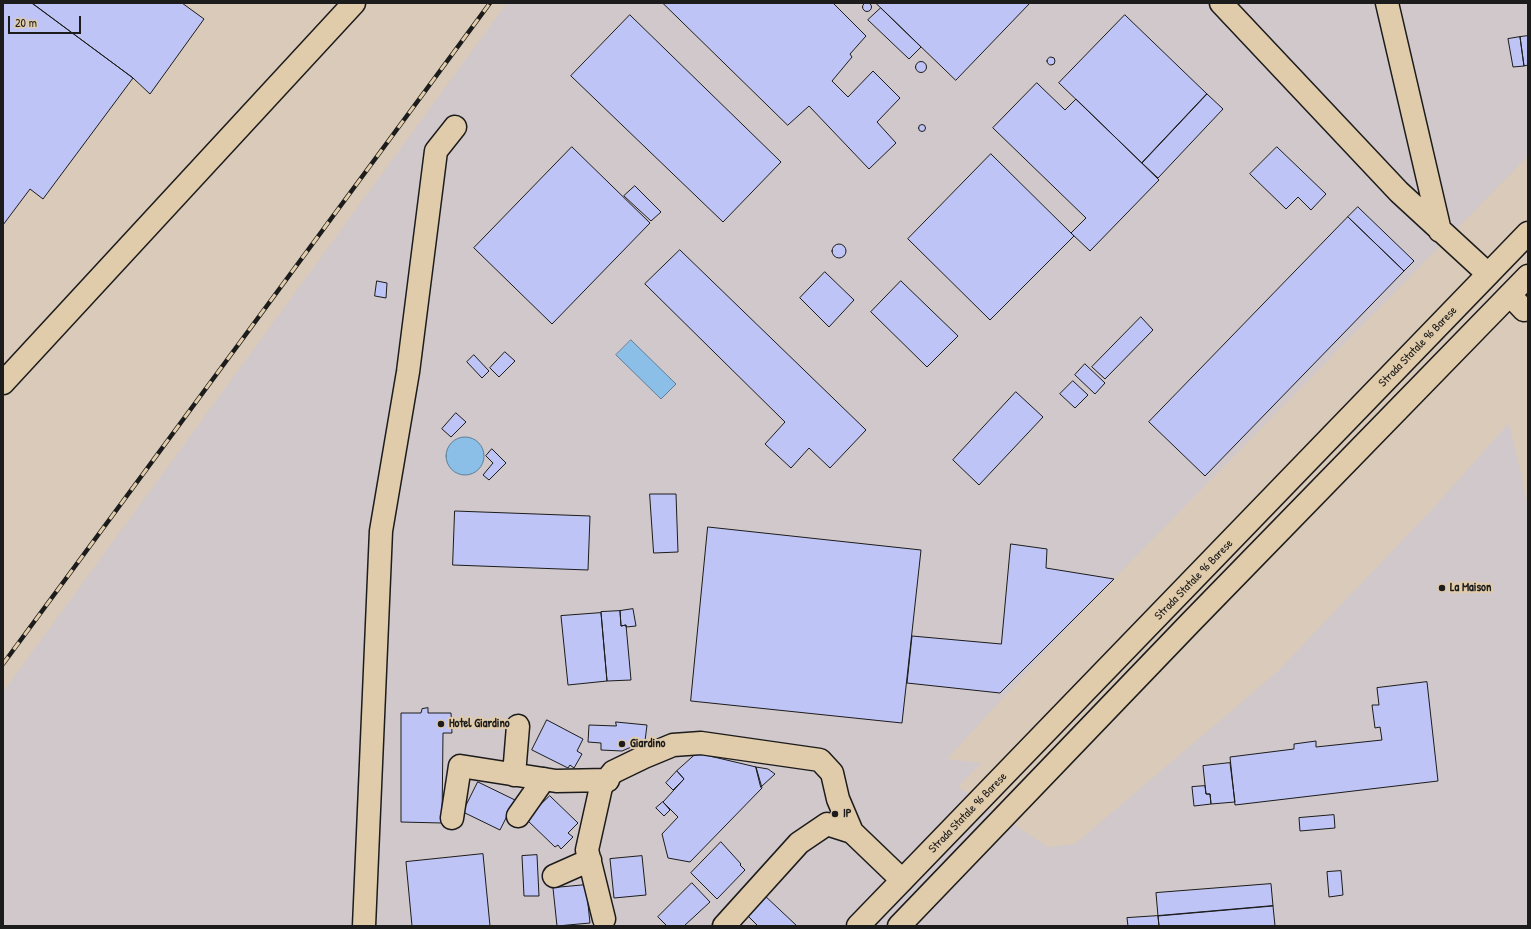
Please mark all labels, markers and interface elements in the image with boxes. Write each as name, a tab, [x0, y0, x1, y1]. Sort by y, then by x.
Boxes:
scale bar	[10, 8, 83, 34]
text: 20 m	[15, 14, 37, 31]
street label: Strada Statale 96 Barese	[1376, 304, 1460, 390]
street label: Strada Statale 96 Barese	[1152, 537, 1236, 623]
place label: La Maison	[1450, 581, 1491, 595]
marker: La Maison	[1437, 583, 1447, 593]
place label: Hotel Giardino	[449, 717, 510, 731]
marker: Hotel Giardino	[436, 719, 446, 729]
place label: Giardino	[630, 737, 665, 751]
marker: Giardino	[617, 739, 627, 749]
street label: Strada Statale 96 Barese	[926, 770, 1010, 856]
place label: IP	[843, 807, 852, 821]
marker: IP	[830, 809, 840, 819]

